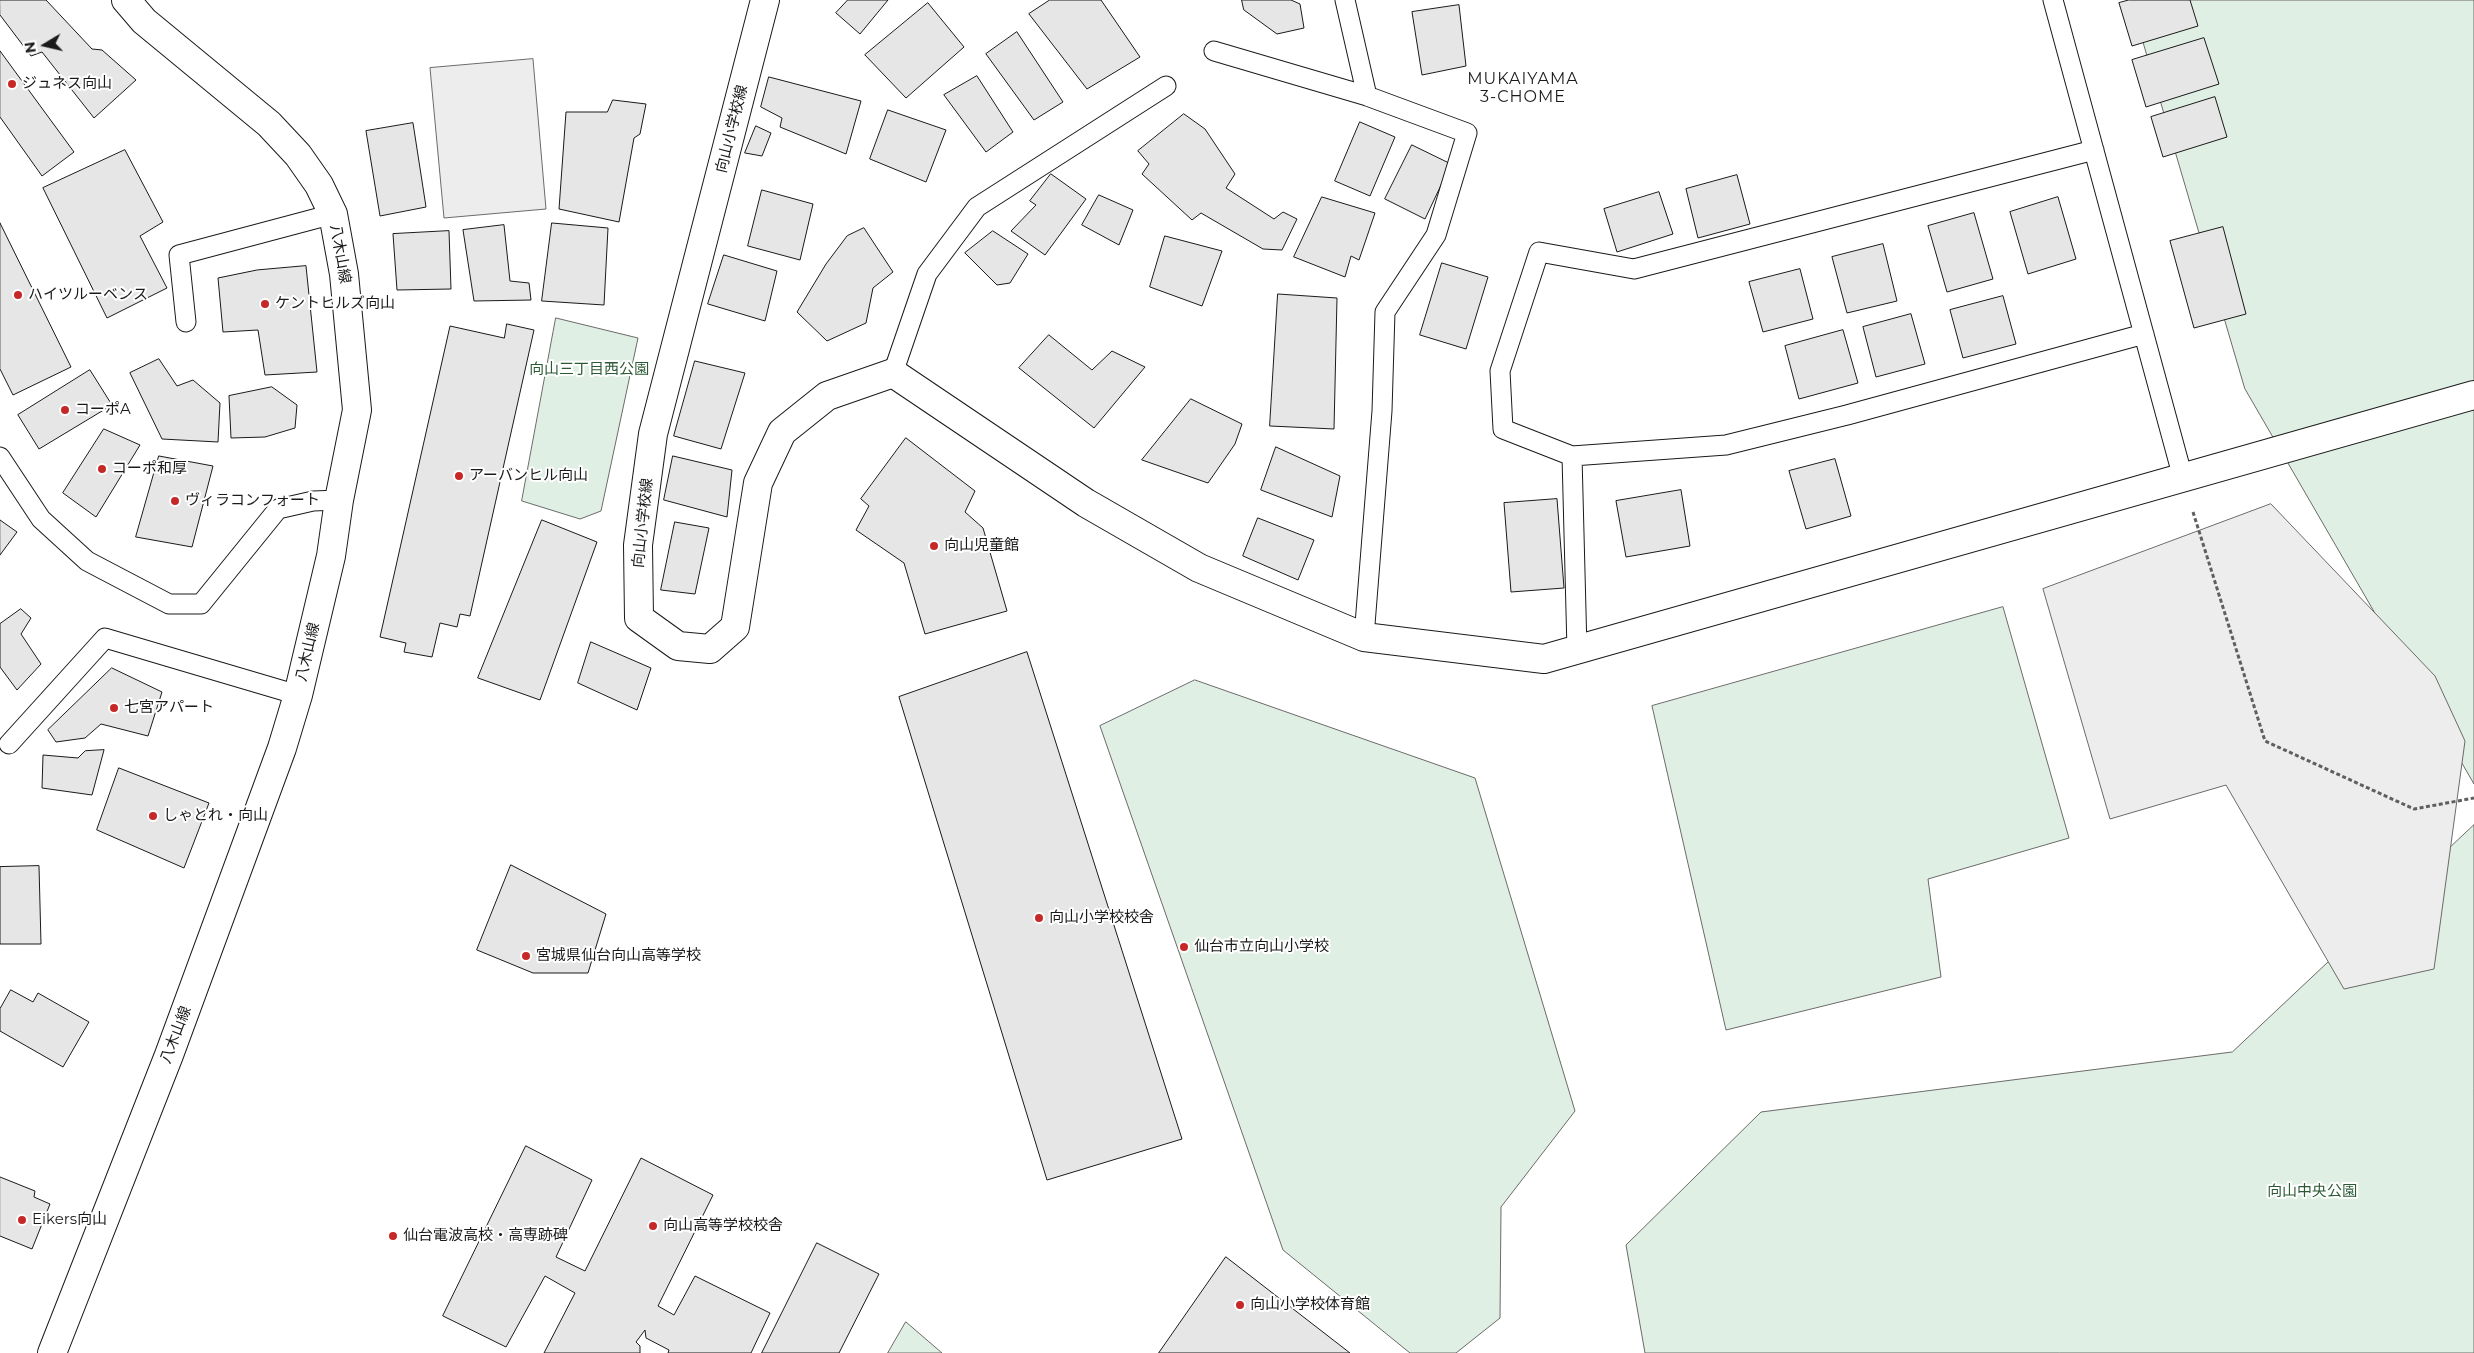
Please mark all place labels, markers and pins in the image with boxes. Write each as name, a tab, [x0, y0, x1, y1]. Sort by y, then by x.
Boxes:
place label: ジュネス向山	[22, 75, 112, 93]
marker: ジュネス向山	[6, 78, 18, 90]
place label: ハイツルーベンス	[28, 286, 148, 304]
marker: ハイツルーベンス	[12, 289, 24, 301]
place label: ケントヒルズ向山	[275, 295, 395, 313]
marker: ケントヒルズ向山	[259, 298, 271, 310]
place label: コーポA	[75, 401, 131, 419]
marker: コーポA	[59, 404, 71, 416]
place label: コーポ和厚	[112, 460, 187, 478]
marker: コーポ和厚	[96, 463, 108, 475]
place label: アーバンヒル向山	[469, 467, 588, 485]
marker: アーバンヒル向山	[453, 470, 465, 482]
place label: ヴィラコンフォート	[185, 492, 320, 510]
marker: ヴィラコンフォート	[169, 495, 181, 507]
place label: 向山児童館	[944, 537, 1019, 555]
marker: 向山児童館	[928, 540, 940, 552]
place label: 七宮アパート	[124, 699, 214, 717]
marker: 七宮アパート	[108, 702, 120, 714]
place label: しゃとれ・向山	[163, 807, 268, 825]
marker: しゃとれ・向山	[147, 810, 159, 822]
place label: 向山小学校校舎	[1049, 909, 1154, 927]
marker: 向山小学校校舎	[1033, 912, 1045, 924]
place label: 仙台市立向山小学校	[1194, 938, 1329, 956]
marker: 仙台市立向山小学校	[1178, 941, 1190, 953]
place label: 宮城県仙台向山高等学校	[536, 947, 701, 965]
marker: 宮城県仙台向山高等学校	[520, 950, 532, 962]
place label: Eikers向山	[32, 1211, 107, 1229]
marker: Eikers向山	[16, 1214, 28, 1226]
place label: 向山高等学校校舎	[663, 1217, 783, 1235]
marker: 向山高等学校校舎	[647, 1220, 659, 1232]
place label: 仙台電波高校・高専跡碑	[403, 1227, 568, 1245]
marker: 仙台電波高校・高専跡碑	[387, 1230, 399, 1242]
place label: 向山小学校体育館	[1250, 1296, 1370, 1314]
marker: 向山小学校体育館	[1234, 1299, 1246, 1311]

